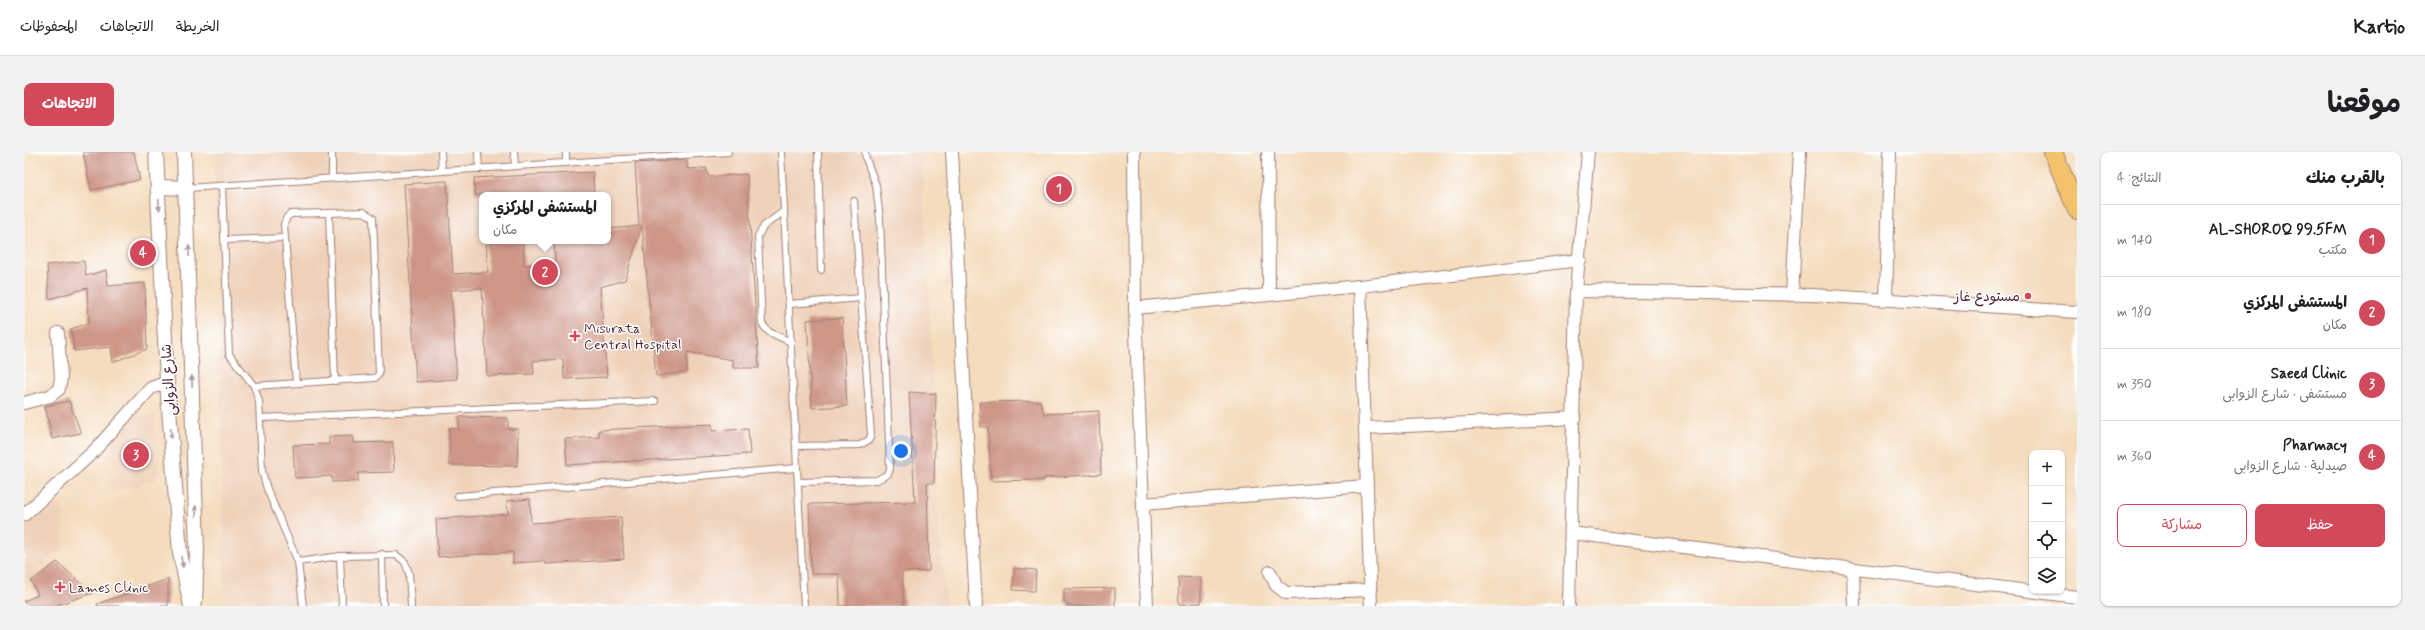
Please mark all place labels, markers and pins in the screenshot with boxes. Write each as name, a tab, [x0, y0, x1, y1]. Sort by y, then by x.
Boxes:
pin: 1	[1046, 174, 1072, 204]
pin: 4	[130, 238, 156, 268]
pin: 2	[532, 257, 558, 287]
place label: مستودع غاز	[1953, 288, 2020, 307]
marker: مستودع غاز	[2023, 291, 2033, 301]
place label: Misurata Central Hospital	[584, 320, 681, 354]
marker: Misurata Central Hospital	[569, 330, 581, 342]
pin: 3	[123, 440, 149, 470]
place label: Lames Clinic	[69, 579, 149, 597]
marker: Lames Clinic	[54, 581, 66, 593]

